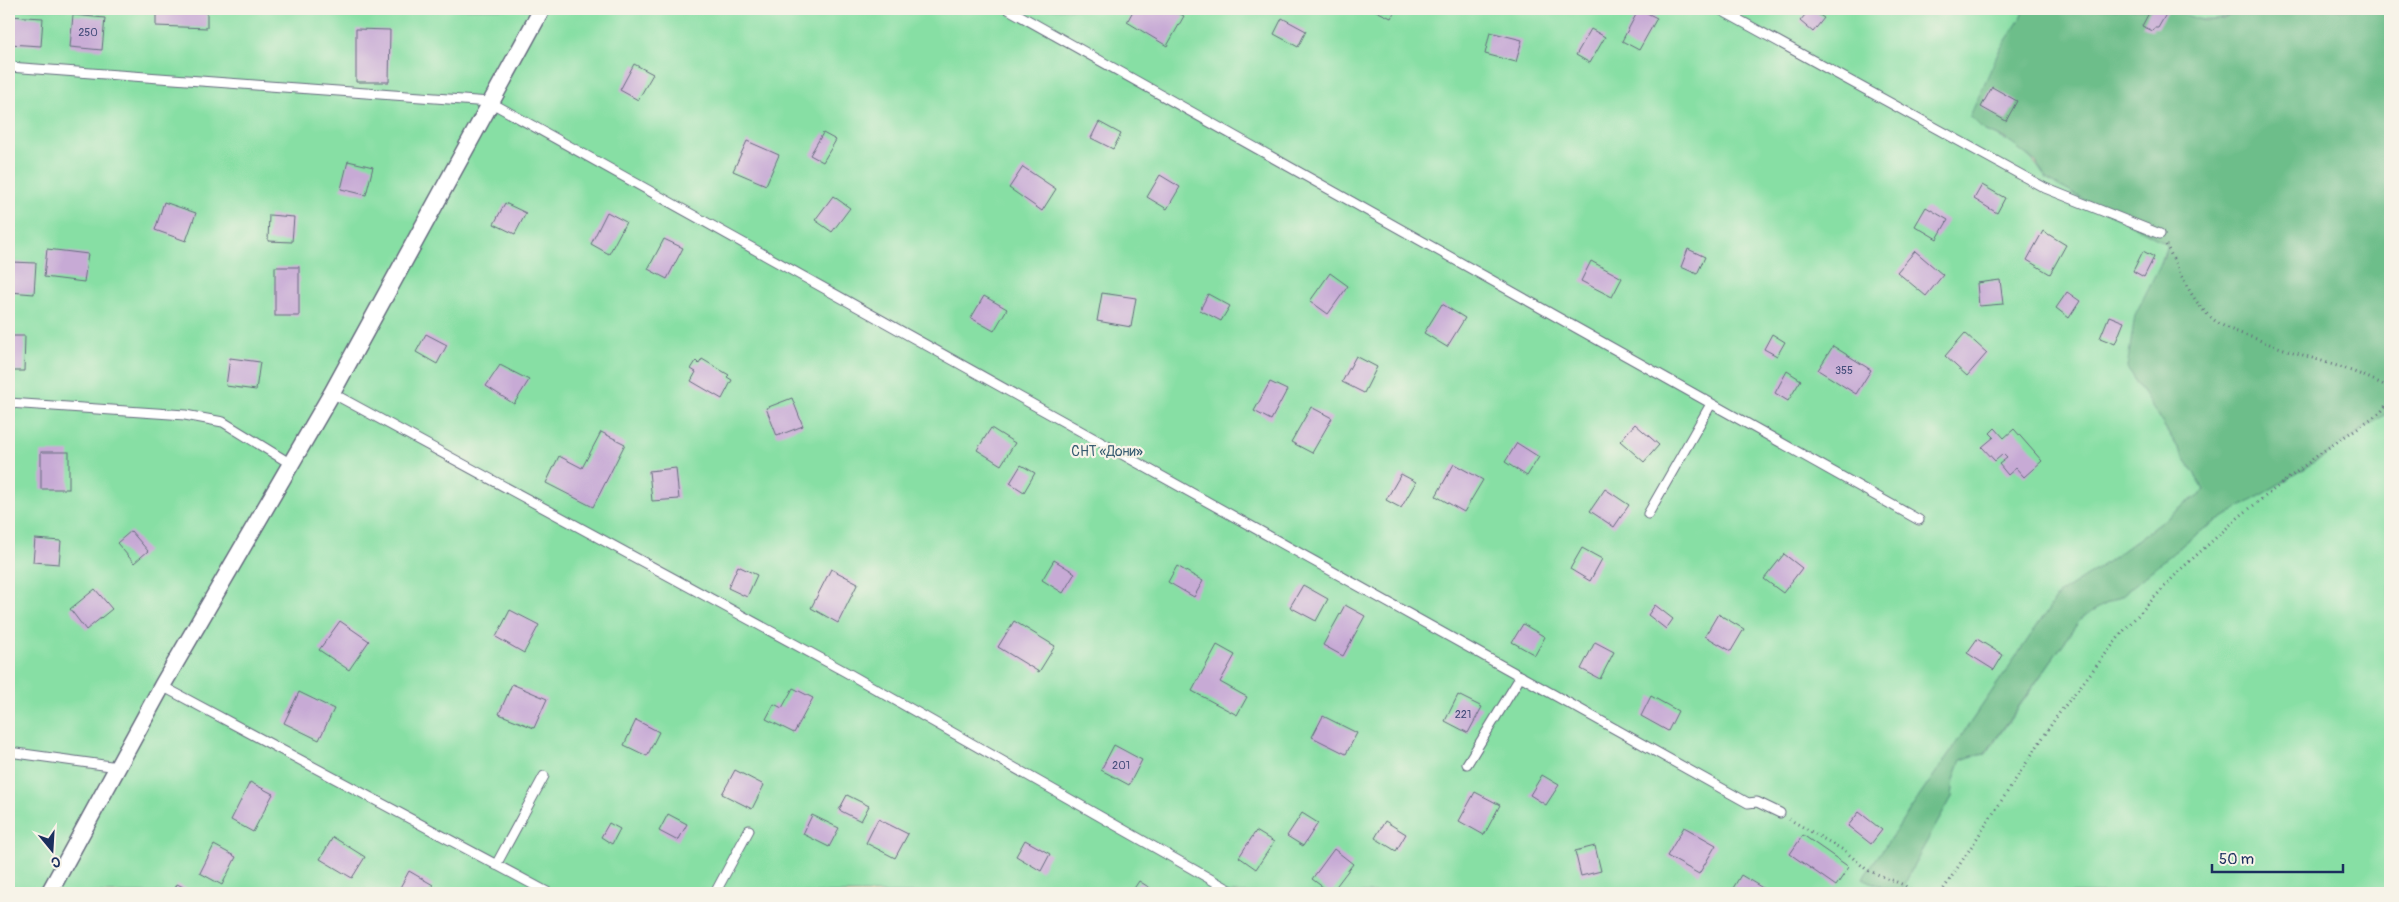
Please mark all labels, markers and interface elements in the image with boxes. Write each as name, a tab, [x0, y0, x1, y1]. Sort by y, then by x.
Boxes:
house number: 250	[78, 26, 98, 39]
house number: 355	[1835, 364, 1853, 377]
park label: СНТ «Дони»	[1071, 443, 1143, 460]
house number: 221	[1455, 708, 1471, 721]
house number: 201	[1112, 759, 1130, 772]
north arrow	[28, 824, 78, 874]
scale bar	[2212, 842, 2343, 874]
text: 50 m	[2219, 850, 2254, 869]
text: С	[49, 852, 63, 871]

